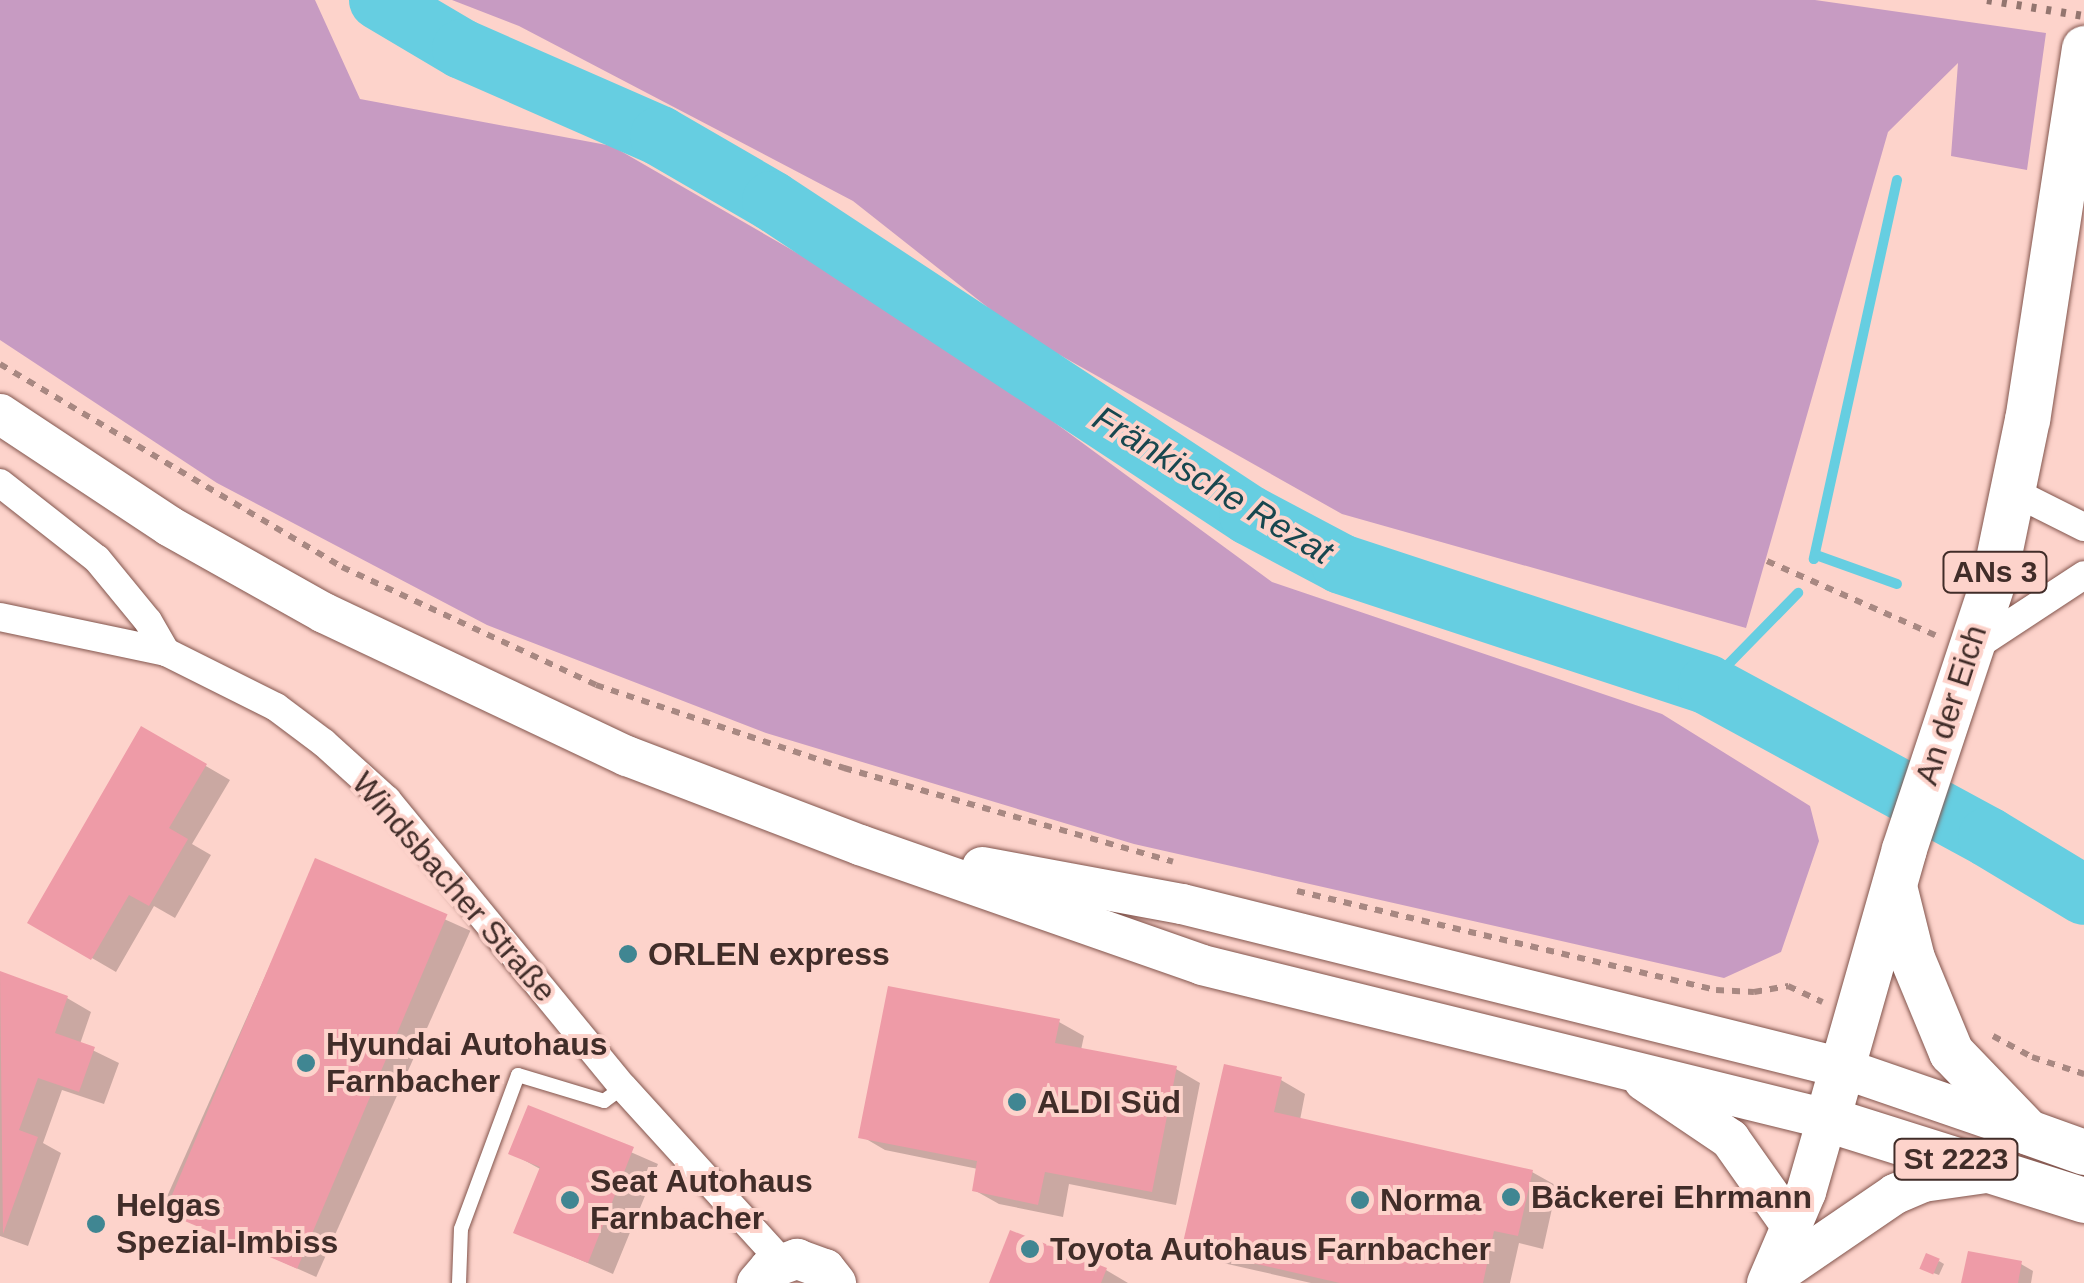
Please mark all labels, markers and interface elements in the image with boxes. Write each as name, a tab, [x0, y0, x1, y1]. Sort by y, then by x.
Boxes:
water label: Fränkische Rezat	[1085, 397, 1341, 573]
road number: ANs 3	[1940, 547, 2050, 597]
street label: An der Eich	[1907, 620, 1995, 790]
street label: Windsbacher Straße	[344, 764, 564, 1010]
place label: ORLEN express	[648, 935, 890, 973]
marker: ORLEN express	[617, 943, 639, 965]
place label: Hyundai Autohaus Farnbacher	[326, 1026, 609, 1101]
marker: Hyundai Autohaus Farnbacher	[295, 1052, 317, 1074]
place label: ALDI Süd	[1037, 1083, 1181, 1121]
marker: ALDI Süd	[1006, 1091, 1028, 1113]
road number: St 2223	[1891, 1134, 2021, 1184]
place label: Seat Autohaus Farnbacher	[590, 1163, 814, 1238]
place label: Bäckerei Ehrmann	[1531, 1178, 1812, 1216]
place label: Norma	[1380, 1181, 1481, 1219]
marker: Bäckerei Ehrmann	[1500, 1186, 1522, 1208]
place label: Helgas Spezial-Imbiss	[116, 1187, 338, 1262]
marker: Seat Autohaus Farnbacher	[559, 1189, 581, 1211]
marker: Norma	[1349, 1189, 1371, 1211]
marker: Helgas Spezial-Imbiss	[85, 1213, 107, 1235]
place label: Toyota Autohaus Farnbacher	[1050, 1230, 1492, 1268]
marker: Toyota Autohaus Farnbacher	[1019, 1238, 1041, 1260]

